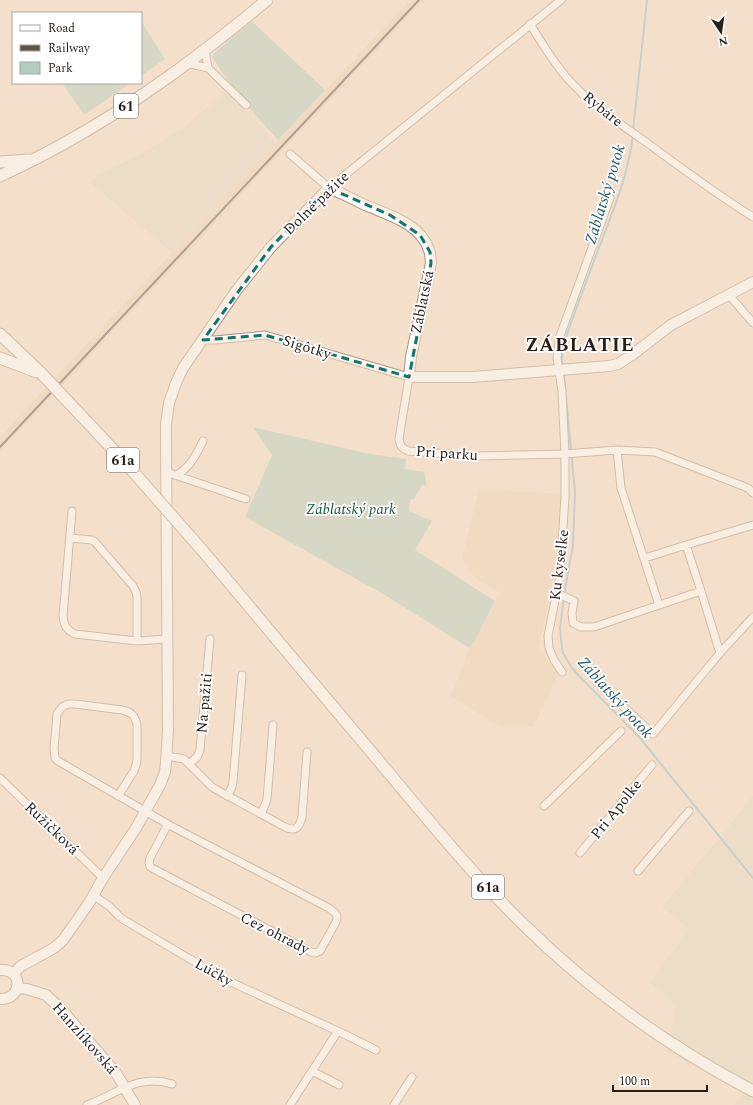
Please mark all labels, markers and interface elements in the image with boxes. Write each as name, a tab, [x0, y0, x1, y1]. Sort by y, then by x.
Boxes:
legend	[12, 12, 142, 84]
north arrow	[701, 12, 741, 52]
text: Road	[48, 19, 75, 38]
text: N	[717, 32, 729, 51]
text: Railway	[48, 39, 91, 58]
text: Park	[48, 59, 73, 78]
street label: Rybáre	[578, 86, 628, 133]
road number: 61	[114, 94, 138, 118]
water label: Záblatský potok	[578, 141, 632, 247]
street label: Dolné pažite	[278, 166, 355, 241]
street label: Záblatská	[405, 268, 441, 336]
street label: Sigôtky	[280, 329, 335, 366]
district label: ZÁBLATIE	[525, 331, 635, 360]
street label: Pri parku	[415, 440, 479, 467]
road number: 61a	[107, 448, 139, 472]
park label: Záblatský park	[306, 498, 396, 521]
street label: Ku kyselke	[544, 528, 575, 602]
water label: Záblatský potok	[572, 651, 659, 744]
street label: Na pažiti	[190, 672, 219, 734]
street label: Pri Apolke	[585, 774, 648, 844]
street label: Ružičková	[19, 796, 85, 861]
road number: 61a	[472, 875, 504, 899]
street label: Cez ohrady	[236, 906, 314, 961]
street label: Lúčky	[190, 953, 238, 993]
street label: Hanzlíkovská	[47, 997, 123, 1080]
scale bar	[613, 1067, 707, 1093]
text: 100 m	[619, 1072, 650, 1091]

